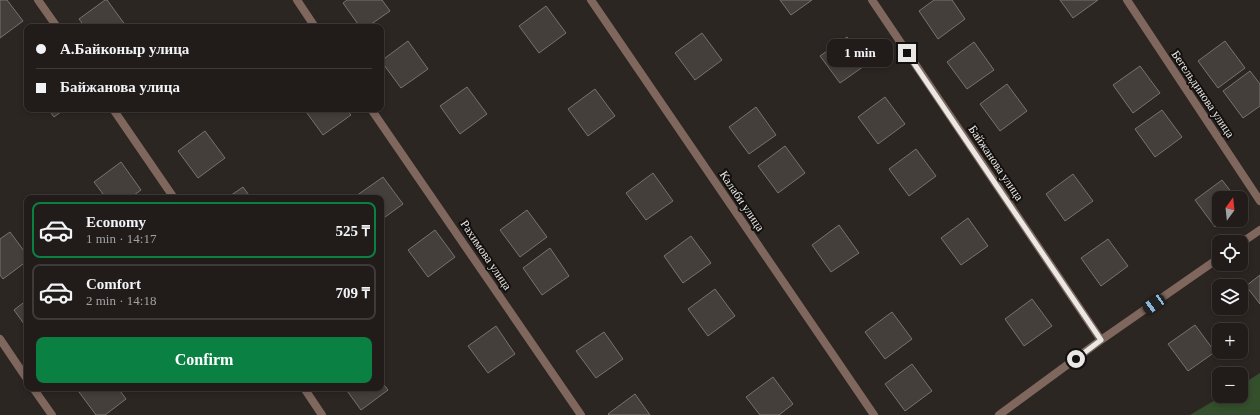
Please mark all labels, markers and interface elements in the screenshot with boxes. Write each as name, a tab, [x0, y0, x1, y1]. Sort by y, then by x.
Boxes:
callout: 1 min	[827, 39, 893, 67]
text: А.Байконыр улица	[60, 41, 189, 57]
route end	[898, 44, 916, 62]
text: 1 min	[844, 45, 876, 60]
street label: Бегельдинова улица	[1169, 48, 1238, 141]
text: Байжанова улица	[60, 79, 180, 95]
street label: Байжанова улица	[966, 123, 1027, 204]
street label: Калаби улица	[717, 168, 768, 234]
north arrow	[1212, 191, 1248, 227]
map controls	[1212, 191, 1248, 403]
icon: car	[38, 212, 74, 248]
text: Economy	[86, 214, 146, 230]
street label: Рахимова улица	[457, 217, 515, 293]
text: 525 ₸	[336, 223, 370, 239]
text: 1 min · 14:17	[86, 231, 156, 246]
button: locate	[1212, 235, 1248, 271]
icon: car	[38, 274, 74, 310]
text: Comfort	[86, 276, 141, 292]
button: layers	[1212, 279, 1248, 315]
text: 709 ₸	[336, 285, 370, 301]
car	[1141, 292, 1167, 316]
text: 2 min · 14:18	[86, 293, 156, 308]
button: +	[1212, 323, 1248, 359]
button: Confirm	[36, 337, 372, 383]
route start	[1067, 350, 1085, 368]
button: −	[1212, 367, 1248, 403]

